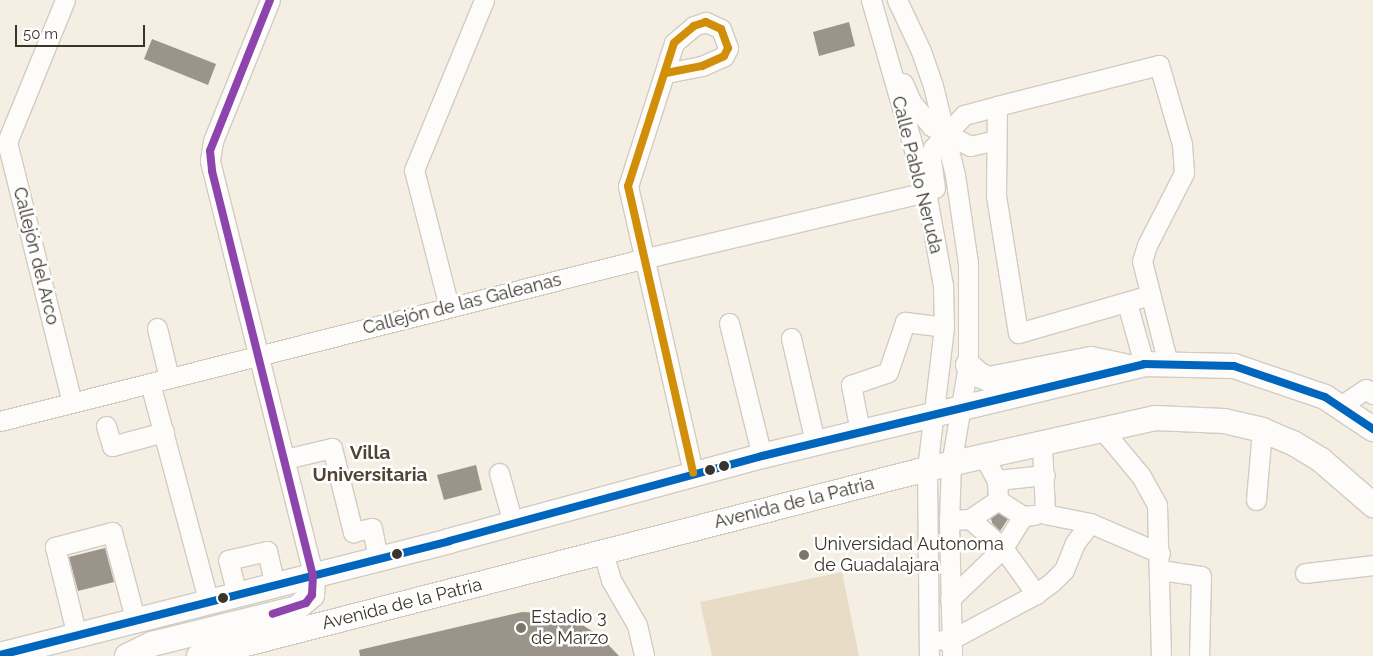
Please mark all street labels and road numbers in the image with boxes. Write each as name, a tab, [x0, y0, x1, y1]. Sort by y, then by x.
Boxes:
street label: Calle Pablo Neruda	[887, 94, 947, 256]
street label: Callejón del Arco	[8, 184, 64, 328]
street label: Callejón de las Galeanas	[361, 269, 563, 339]
street label: Avenida de la Patria	[712, 473, 876, 533]
street label: Avenida de la Patria	[320, 574, 484, 634]

